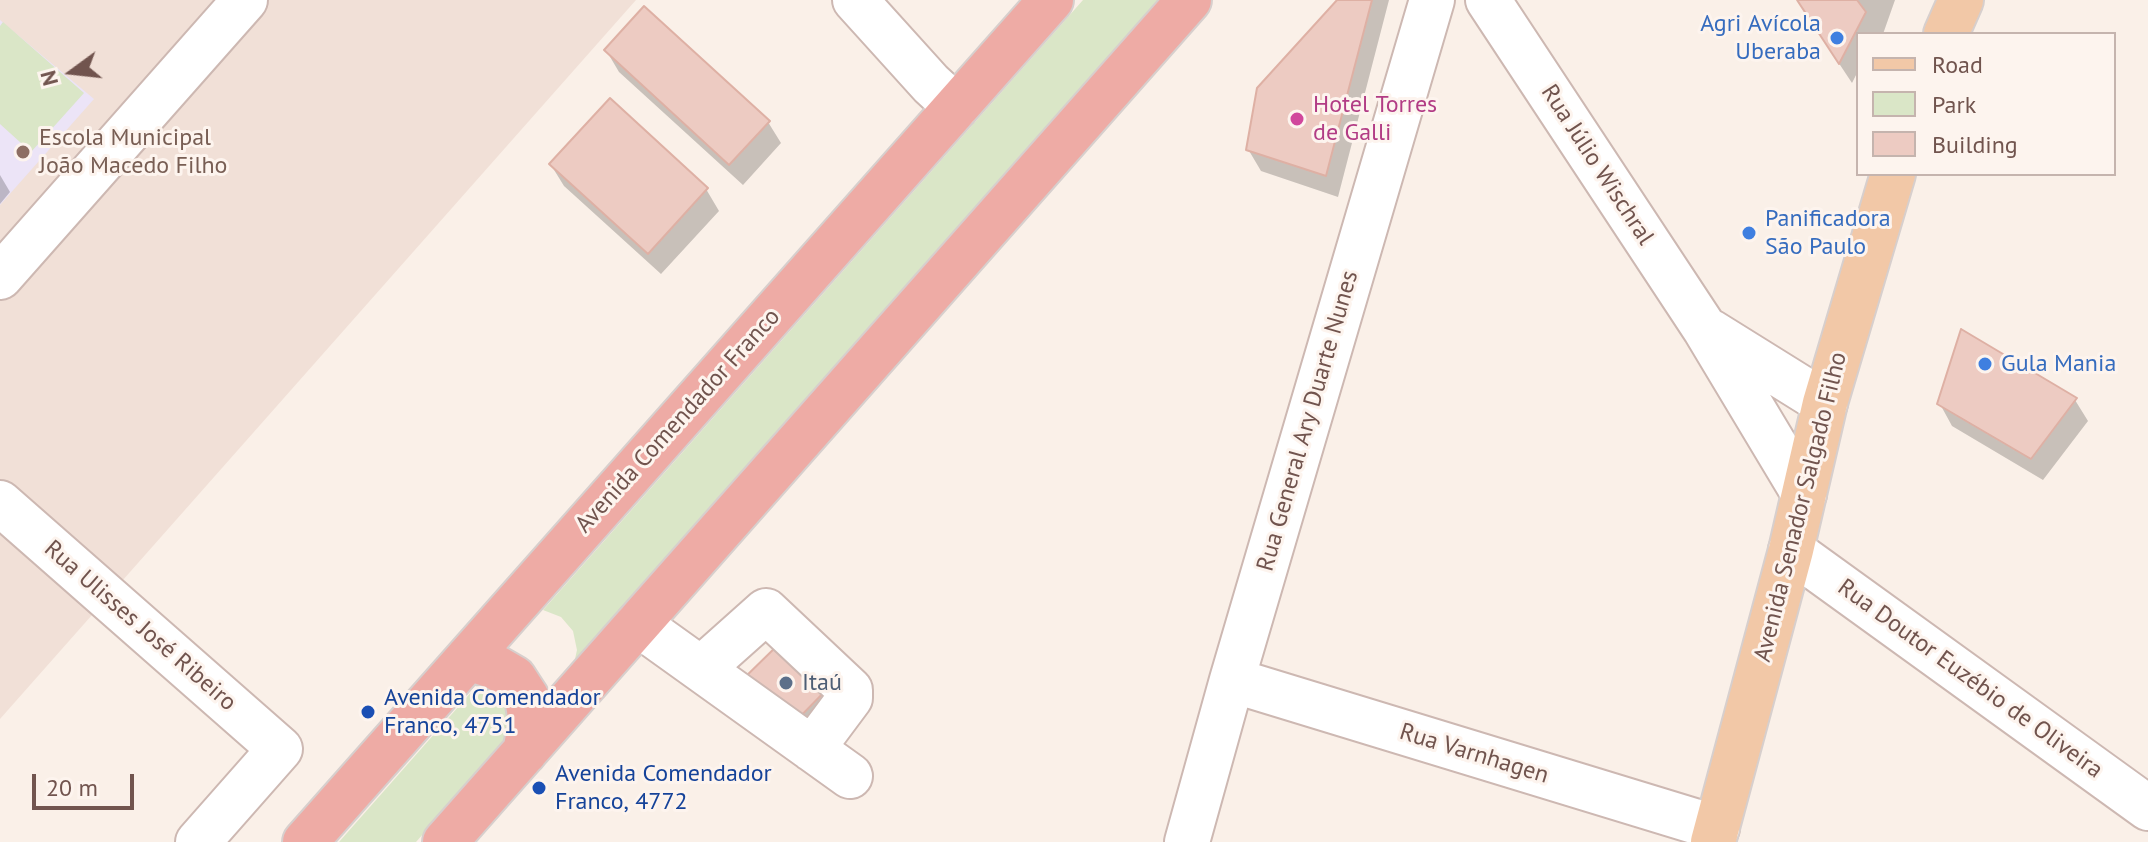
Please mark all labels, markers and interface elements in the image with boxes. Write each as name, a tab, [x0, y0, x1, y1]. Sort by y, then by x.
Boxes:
place label: Agri Avícola Uberaba	[1700, 10, 1821, 66]
marker: Agri Avícola Uberaba	[1828, 29, 1846, 47]
north arrow	[32, 32, 112, 112]
legend	[1856, 32, 2116, 176]
text: Road	[1932, 49, 1983, 80]
text: N	[33, 68, 64, 89]
street label: Rua Júlio Wischral	[1534, 79, 1660, 251]
text: Park	[1932, 89, 1976, 120]
place label: Hotel Torres de Galli	[1313, 91, 1437, 147]
marker: Hotel Torres de Galli	[1288, 110, 1306, 128]
place label: Escola Municipal João Macedo Filho	[39, 124, 227, 180]
text: Building	[1932, 129, 2018, 160]
marker: Escola Municipal João Macedo Filho	[14, 143, 32, 161]
place label: Panificadora São Paulo	[1765, 205, 1891, 261]
marker: Panificadora São Paulo	[1740, 224, 1758, 242]
street label: Rua General Ary Duarte Nunes	[1251, 267, 1365, 575]
street label: Avenida Comendador Franco	[570, 303, 786, 539]
street label: Avenida Senador Salgado Filho	[1749, 349, 1853, 665]
place label: Gula Mania	[2001, 350, 2116, 378]
marker: Gula Mania	[1976, 355, 1994, 373]
street label: Rua Ulisses José Ribeiro	[38, 535, 242, 717]
street label: Rua Doutor Euzébio de Oliveira	[1832, 573, 2108, 785]
place label: Itaú	[802, 669, 842, 697]
marker: Itaú	[777, 674, 795, 692]
place label: Avenida Comendador Franco, 4751	[384, 684, 601, 740]
marker: Avenida Comendador Franco, 4751	[359, 703, 377, 721]
street label: Rua Varnhagen	[1396, 718, 1552, 790]
scale bar	[36, 758, 138, 808]
place label: Avenida Comendador Franco, 4772	[555, 760, 772, 816]
text: 20 m	[46, 772, 98, 803]
marker: Avenida Comendador Franco, 4772	[530, 779, 548, 797]

